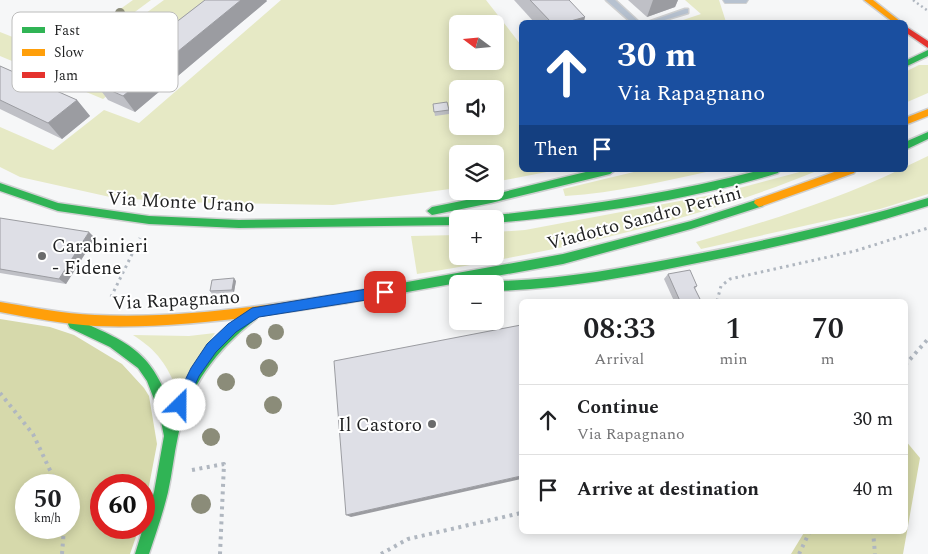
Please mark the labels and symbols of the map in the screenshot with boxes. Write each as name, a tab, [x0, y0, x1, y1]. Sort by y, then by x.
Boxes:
legend	[12, 12, 178, 92]
north arrow	[449, 15, 504, 70]
text: Fast	[54, 20, 80, 41]
text: Slow	[54, 42, 84, 63]
text: Jam	[54, 65, 78, 86]
street label: Viadotto Sandro Pertini	[544, 178, 745, 258]
street label: Via Monte Urano	[106, 184, 255, 221]
place label: Carabinieri - Fidene	[52, 232, 148, 283]
marker: Carabinieri - Fidene	[36, 250, 48, 262]
pin	[364, 271, 406, 313]
street label: Via Rapagnano	[111, 283, 241, 318]
position arrow	[153, 378, 205, 430]
place label: Il Castoro	[338, 411, 422, 440]
marker: Il Castoro	[426, 418, 438, 430]
speed limit sign: 60	[90, 474, 155, 539]

